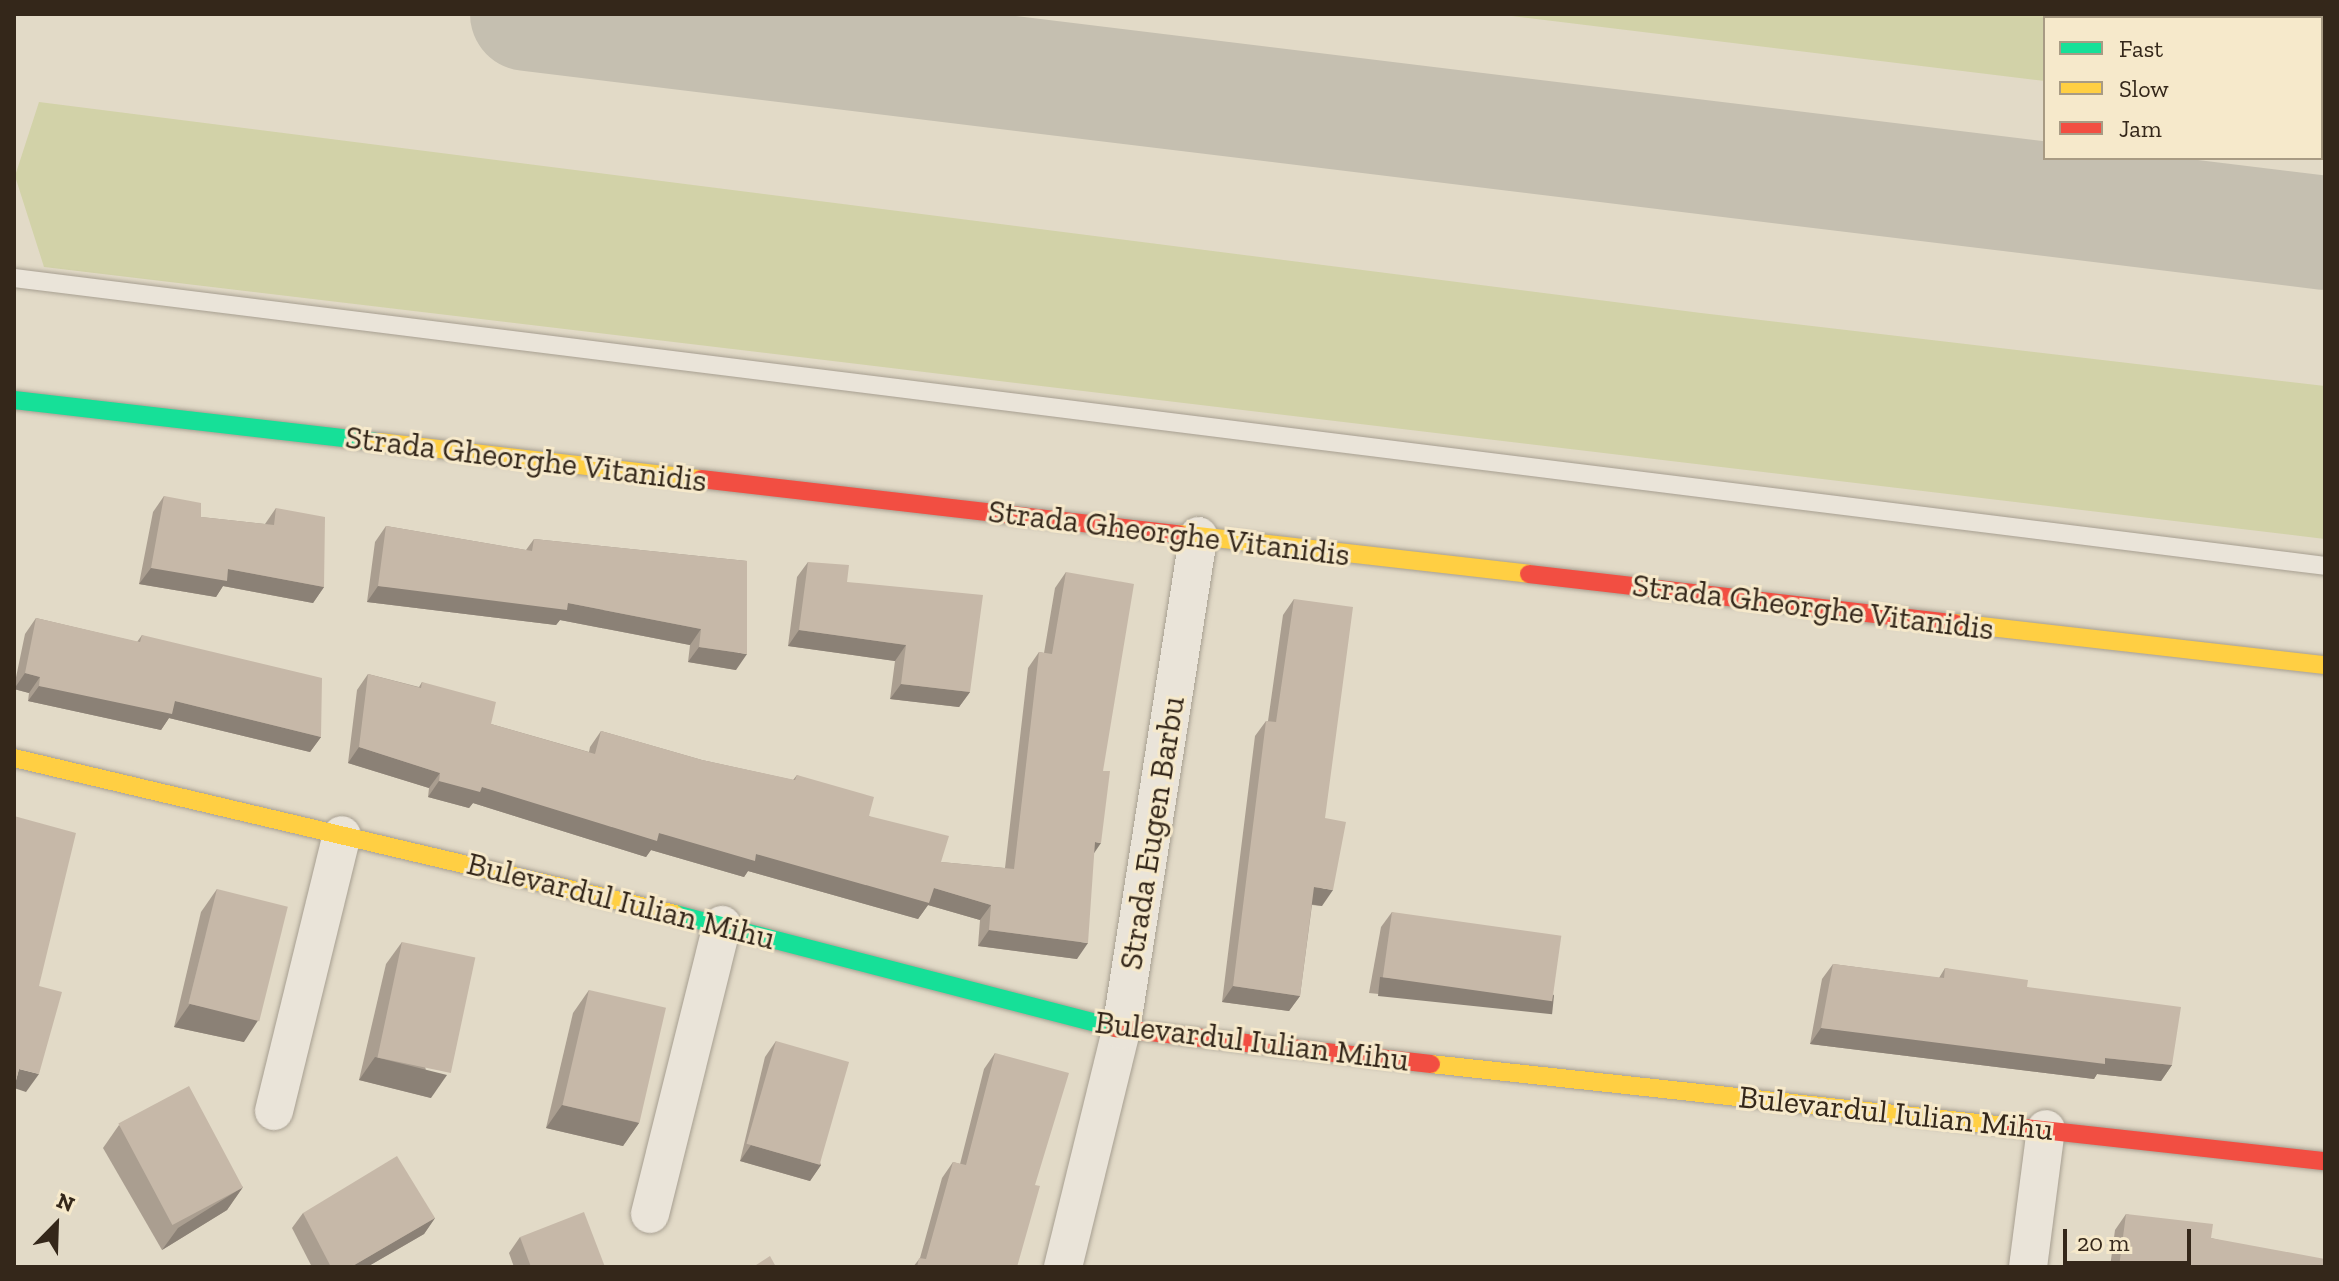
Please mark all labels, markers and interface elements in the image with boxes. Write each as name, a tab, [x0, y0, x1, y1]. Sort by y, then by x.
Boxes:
legend	[2043, 16, 2323, 160]
text: Fast	[2119, 34, 2163, 63]
text: Slow	[2119, 74, 2169, 103]
text: Jam	[2119, 114, 2162, 143]
street label: Strada Gheorghe Vitanidis	[343, 418, 709, 500]
street label: Strada Gheorghe Vitanidis	[986, 492, 1352, 574]
street label: Strada Gheorghe Vitanidis	[1630, 566, 1996, 648]
street label: Strada Eugen Barbu	[1111, 694, 1193, 972]
street label: Bulevardul Iulian Mihu	[463, 844, 779, 958]
street label: Bulevardul Iulian Mihu	[1093, 1003, 1411, 1079]
street label: Bulevardul Iulian Mihu	[1737, 1077, 2055, 1149]
north arrow	[16, 1185, 96, 1265]
text: N	[53, 1187, 79, 1218]
scale bar	[2067, 1213, 2195, 1263]
text: 20 m	[2077, 1228, 2129, 1257]

